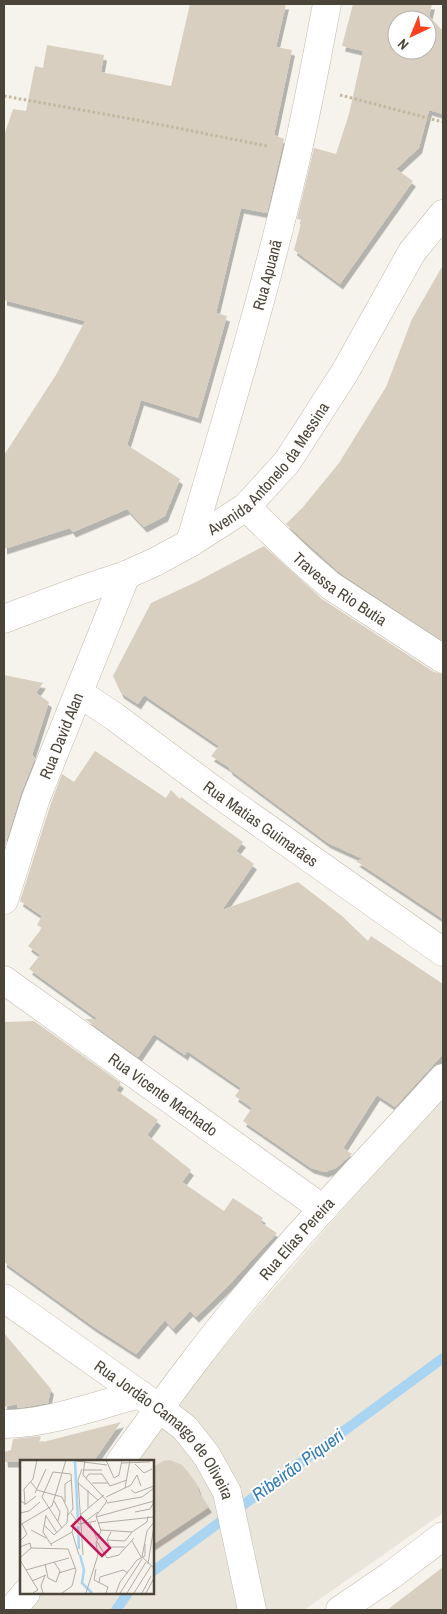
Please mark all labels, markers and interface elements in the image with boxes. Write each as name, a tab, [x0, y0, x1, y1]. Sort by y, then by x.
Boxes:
north arrow	[387, 10, 437, 60]
text: N	[394, 35, 412, 54]
street label: Rua Apuanã	[247, 236, 287, 313]
street label: Avenida Antonelo da Messina	[202, 397, 334, 541]
street label: Travessa Rio Butia	[288, 547, 392, 631]
street label: Rua David Alan	[34, 689, 88, 782]
street label: Rua Matias Guimarães	[199, 775, 323, 872]
street label: Rua Vicente Machado	[104, 1048, 222, 1141]
street label: Rua Elias Pereira	[254, 1192, 340, 1284]
street label: Rua Jordão Camargo de Oliveira	[90, 1355, 239, 1502]
water label: Ribeirão Piqueri	[247, 1423, 349, 1507]
inset map	[20, 1460, 154, 1594]

